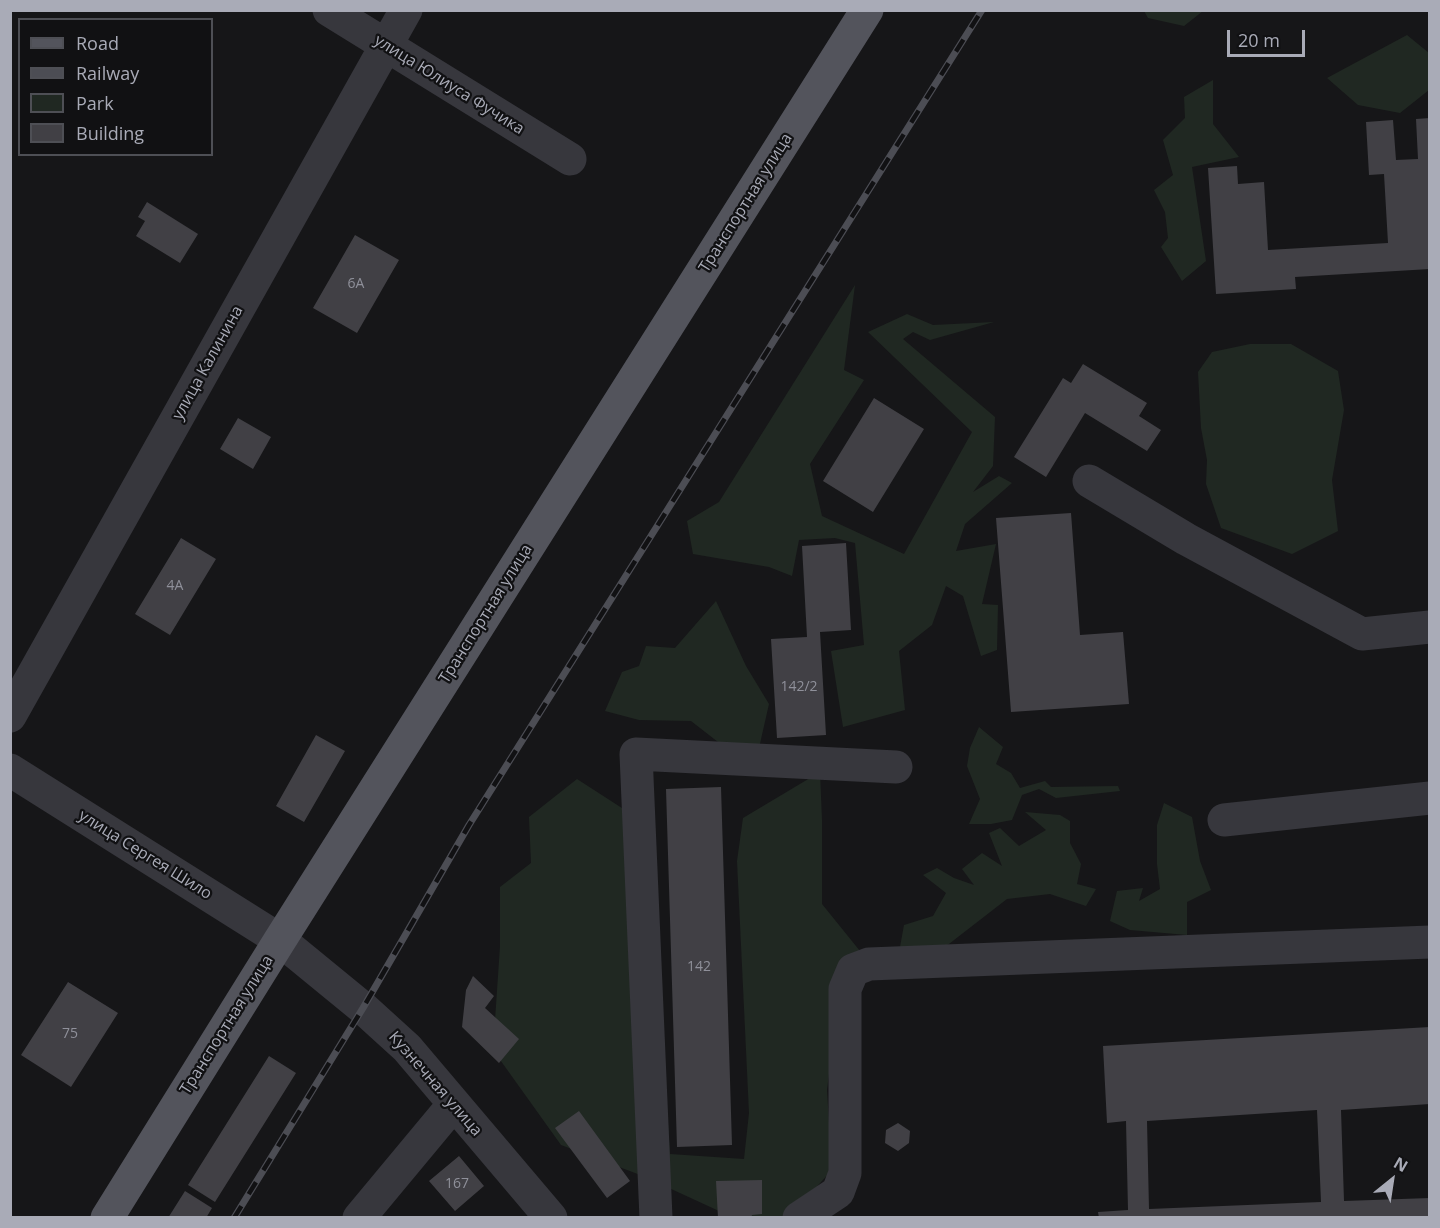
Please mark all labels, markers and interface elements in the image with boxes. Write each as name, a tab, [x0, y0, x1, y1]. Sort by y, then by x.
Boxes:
legend	[18, 18, 213, 156]
scale bar	[1230, 18, 1308, 56]
text: 20 m	[1238, 28, 1280, 52]
text: Road	[76, 31, 119, 55]
street label: улица Юлиуса Фучика	[371, 31, 527, 139]
text: Railway	[76, 61, 139, 85]
text: Park	[76, 91, 114, 115]
text: Building	[76, 121, 144, 145]
street label: Транспортная улица	[695, 130, 797, 276]
house number: 6А	[348, 276, 364, 292]
street label: улица Калинина	[169, 303, 247, 423]
street label: Транспортная улица	[435, 541, 537, 687]
house number: 4А	[167, 578, 183, 594]
house number: 142/2	[780, 679, 818, 695]
street label: улица Сергея Шило	[75, 806, 215, 904]
street label: Транспортная улица	[176, 952, 278, 1098]
house number: 142	[687, 959, 711, 975]
house number: 75	[62, 1026, 78, 1042]
street label: Кузнечная улица	[384, 1028, 486, 1140]
north arrow	[1362, 1150, 1422, 1210]
text: N	[1390, 1152, 1412, 1177]
house number: 167	[445, 1176, 469, 1192]

